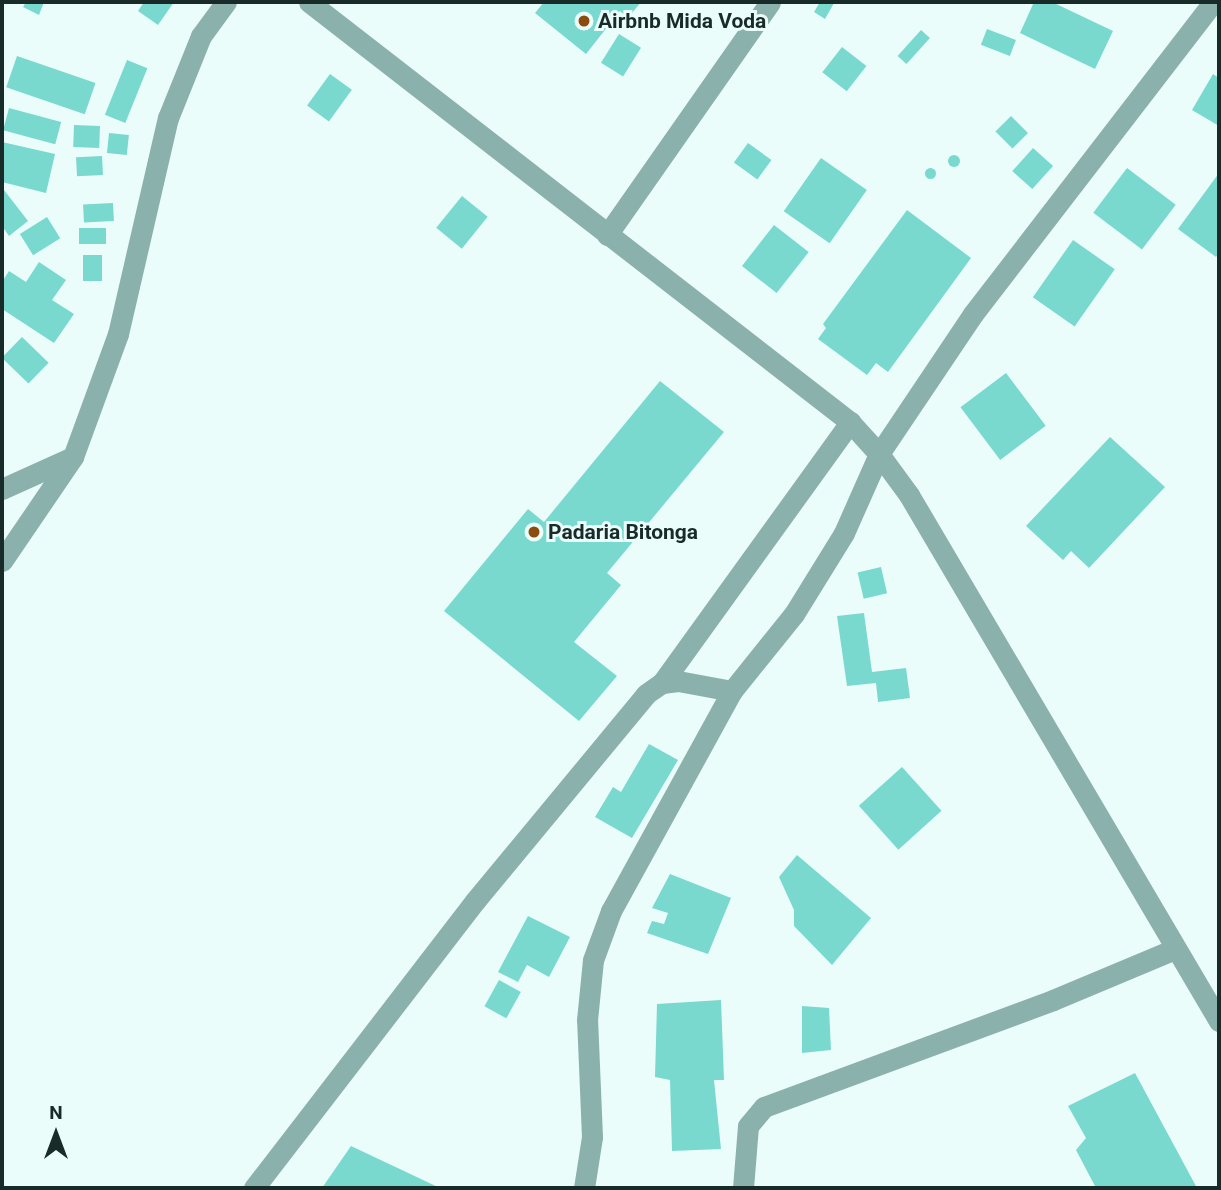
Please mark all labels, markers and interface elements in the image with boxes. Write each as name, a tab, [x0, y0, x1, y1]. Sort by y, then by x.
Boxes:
place label: Airbnb Mida Voda	[598, 8, 766, 34]
marker: Airbnb Mida Voda	[576, 13, 592, 29]
place label: Padaria Bitonga	[548, 519, 698, 545]
marker: Padaria Bitonga	[526, 524, 542, 540]
north arrow	[21, 1099, 91, 1169]
text: N	[49, 1101, 63, 1124]

